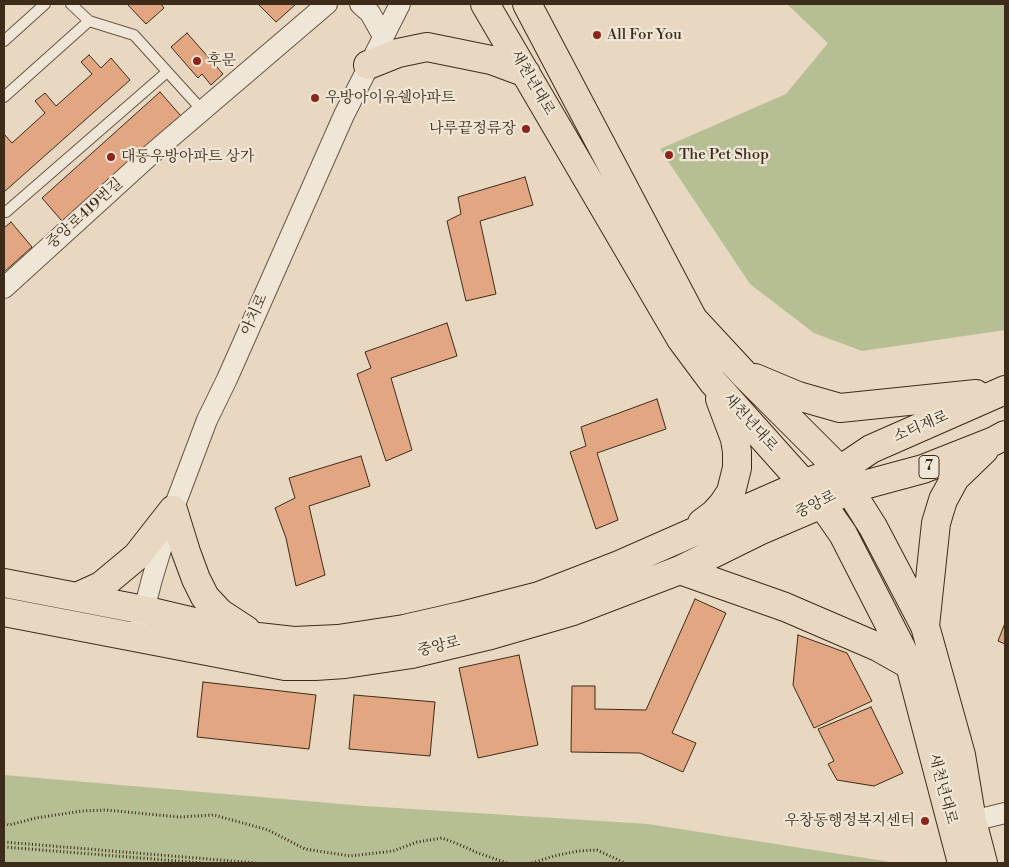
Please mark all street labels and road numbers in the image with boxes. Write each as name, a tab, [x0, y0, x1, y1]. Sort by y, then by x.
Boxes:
street label: 새천년대로	[506, 47, 558, 119]
street label: 중앙로419번길	[43, 175, 127, 253]
street label: 아치로	[238, 291, 272, 339]
street label: 새천년대로	[719, 390, 781, 456]
street label: 소티재로	[891, 407, 951, 447]
road number: 7	[919, 456, 939, 478]
street label: 중앙로	[793, 487, 839, 523]
street label: 중앙로	[416, 633, 462, 661]
street label: 새천년대로	[924, 752, 960, 826]

